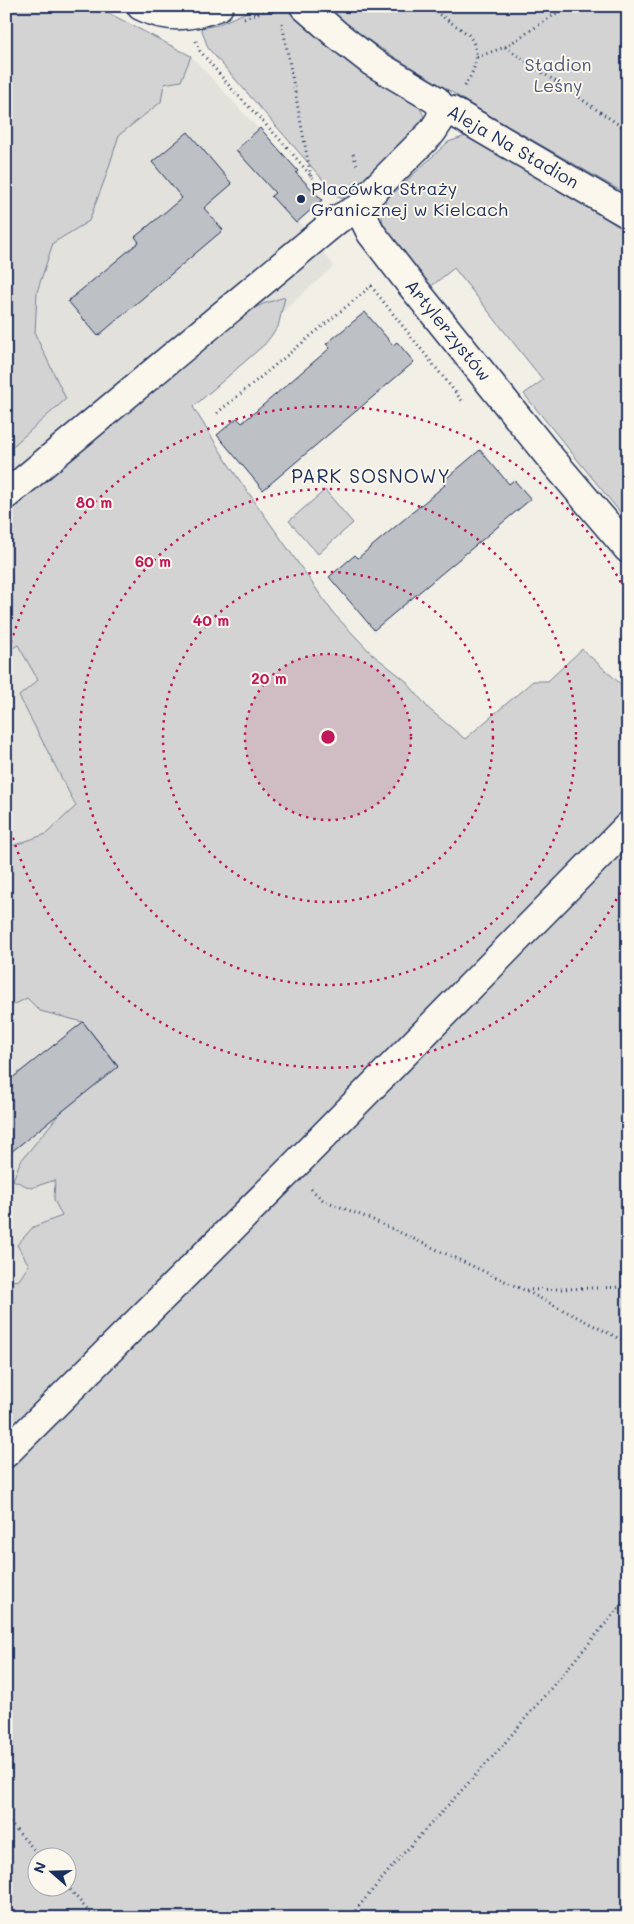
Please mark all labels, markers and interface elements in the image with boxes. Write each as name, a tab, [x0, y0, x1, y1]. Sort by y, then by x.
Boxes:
park label: Stadion Leśny	[525, 52, 591, 97]
street label: Aleja Na Stadion	[443, 99, 584, 194]
place label: Placówka Straży Granicznej w Kielcach	[311, 176, 508, 221]
marker: Placówka Straży Granicznej w Kielcach	[295, 193, 307, 205]
street label: Artylerzystów	[400, 274, 497, 386]
district label: PARK SOSNOWY	[291, 463, 451, 488]
text: 80 m	[76, 492, 112, 512]
text: 60 m	[135, 551, 171, 571]
text: 40 m	[193, 610, 229, 630]
text: 20 m	[251, 668, 287, 688]
centre of rings	[319, 728, 337, 746]
north arrow	[28, 1846, 78, 1896]
text: N	[29, 1859, 50, 1876]

